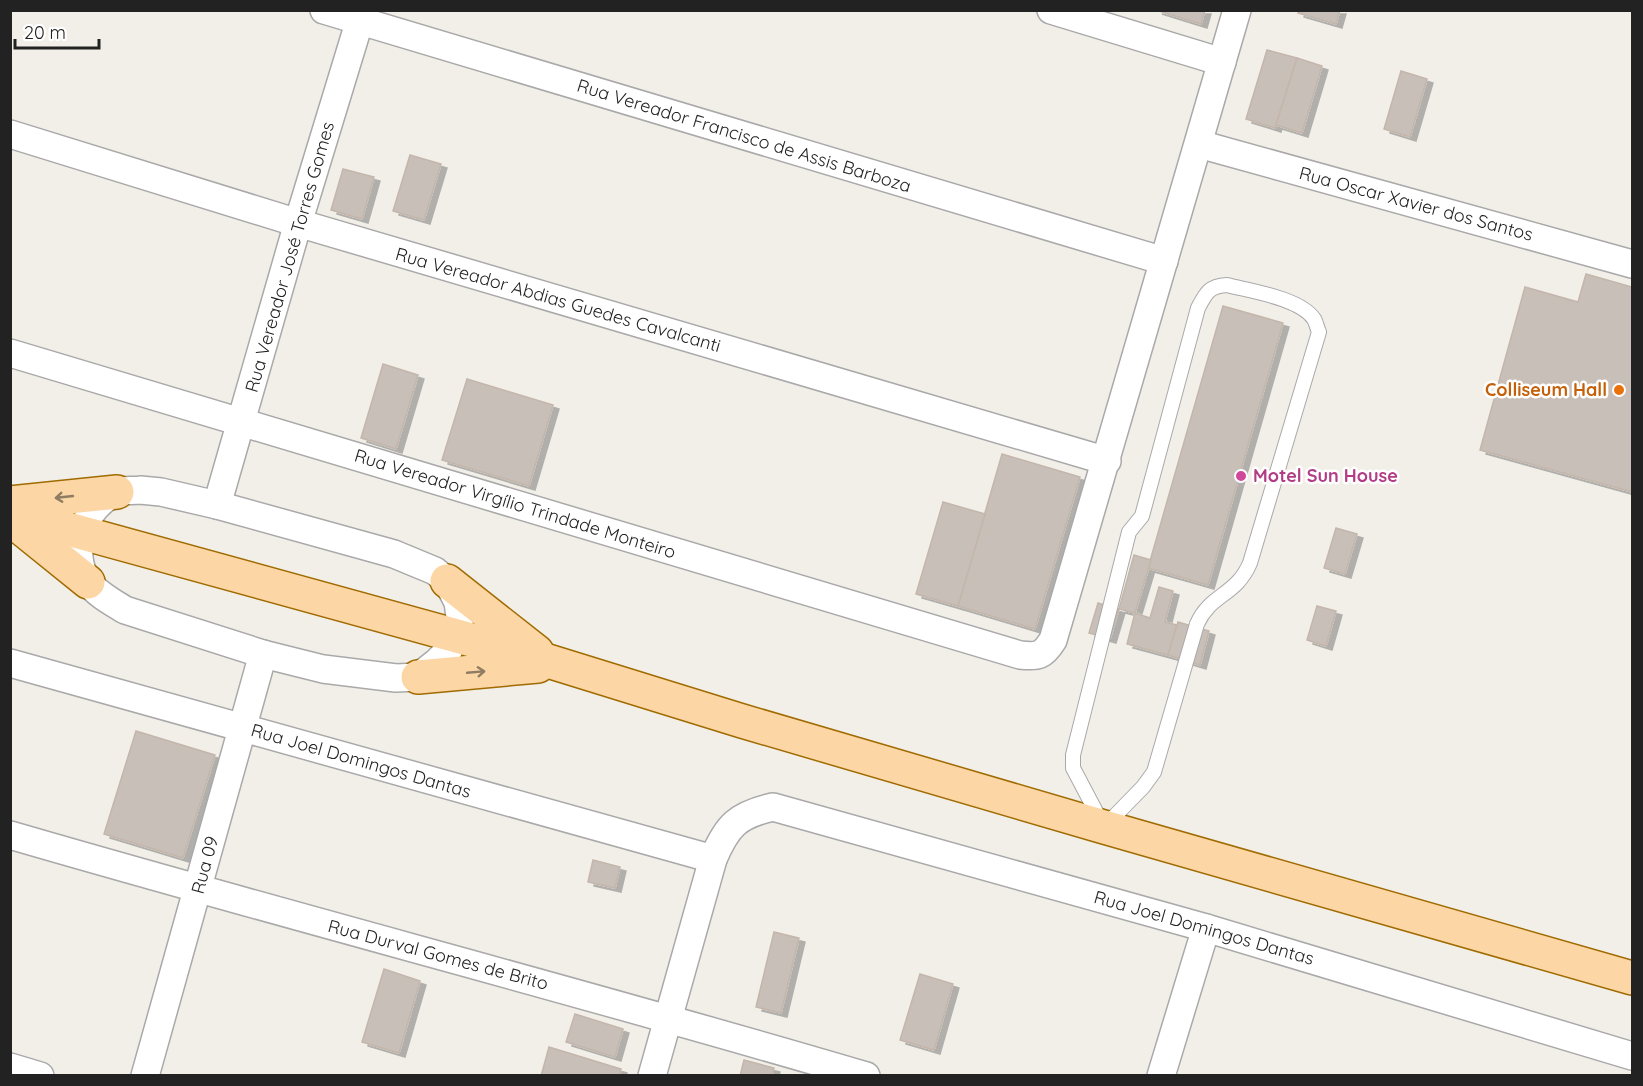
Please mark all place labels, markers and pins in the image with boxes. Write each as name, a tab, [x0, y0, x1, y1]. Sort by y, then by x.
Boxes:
place label: Colliseum Hall	[1485, 378, 1607, 401]
marker: Colliseum Hall	[1612, 383, 1626, 397]
place label: Motel Sun House	[1253, 464, 1398, 487]
marker: Motel Sun House	[1234, 469, 1248, 483]

